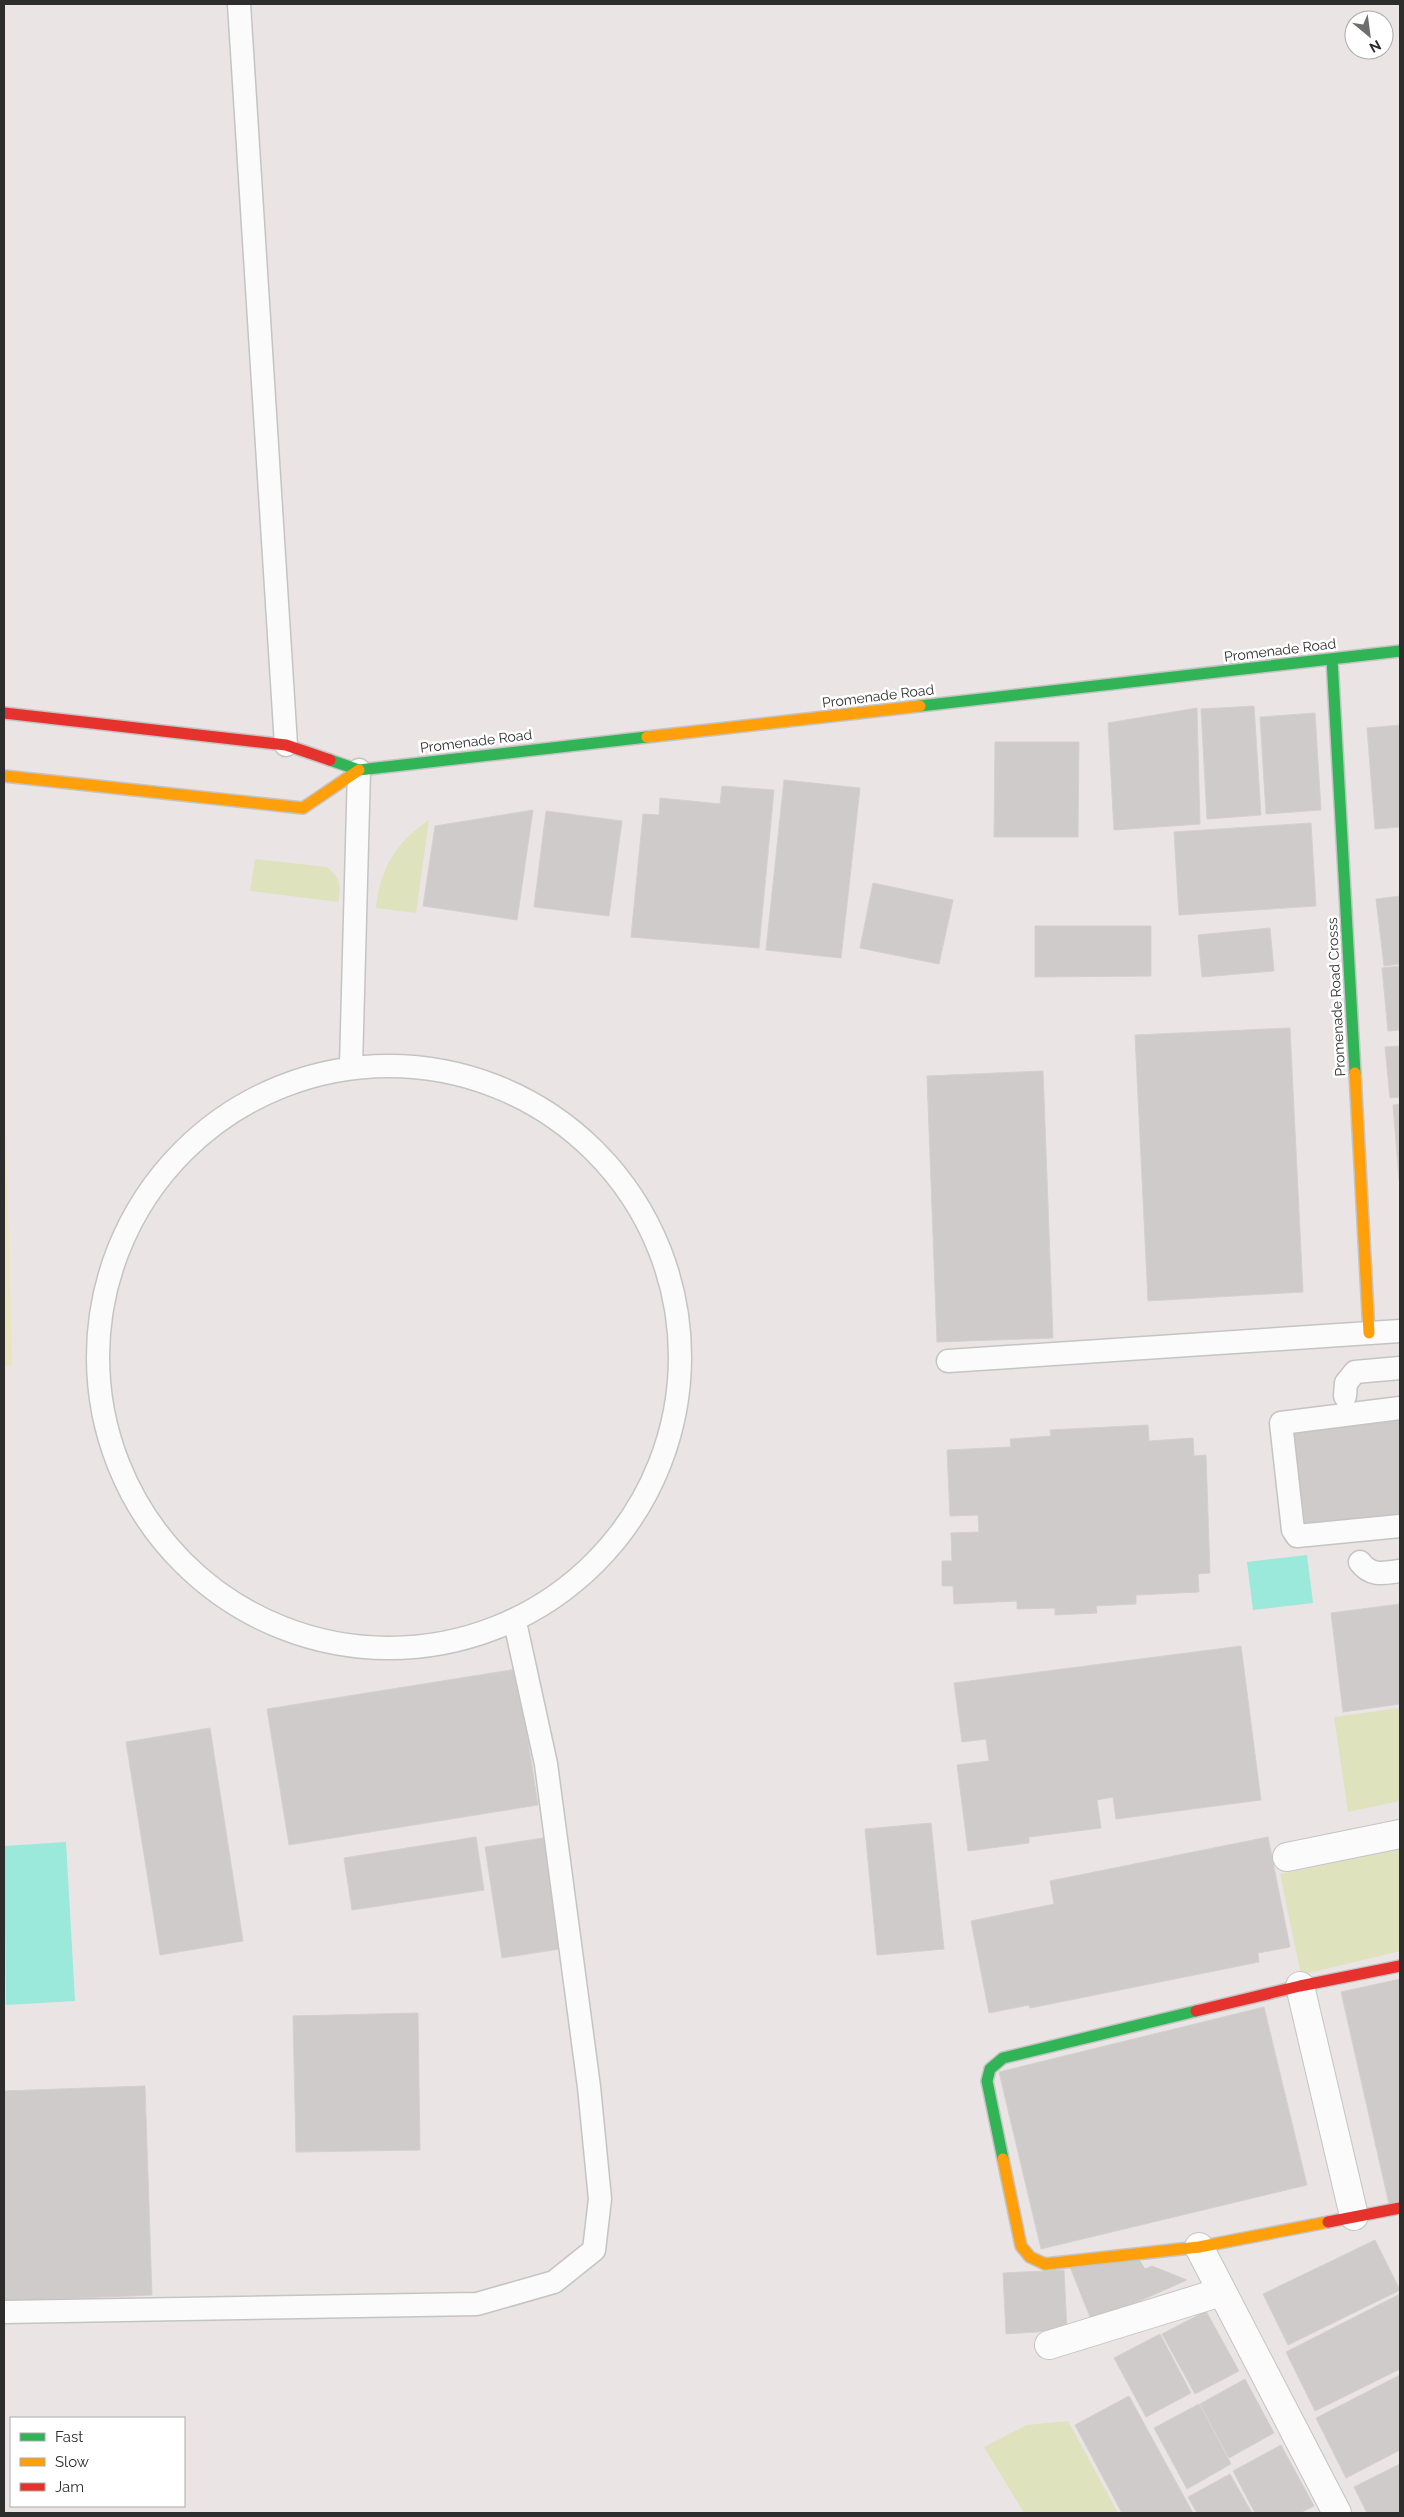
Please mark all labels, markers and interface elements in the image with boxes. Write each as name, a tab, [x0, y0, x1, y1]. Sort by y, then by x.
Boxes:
north arrow	[1344, 10, 1394, 60]
text: N	[1367, 37, 1384, 56]
street label: Promenade Road	[1223, 635, 1337, 665]
street label: Promenade Road	[821, 681, 935, 711]
street label: Promenade Road	[419, 726, 533, 756]
street label: Promenade Road Crosss	[1324, 917, 1348, 1077]
legend	[10, 2417, 185, 2507]
text: Fast	[55, 2428, 83, 2446]
text: Slow	[55, 2453, 89, 2471]
text: Jam	[55, 2478, 84, 2496]

